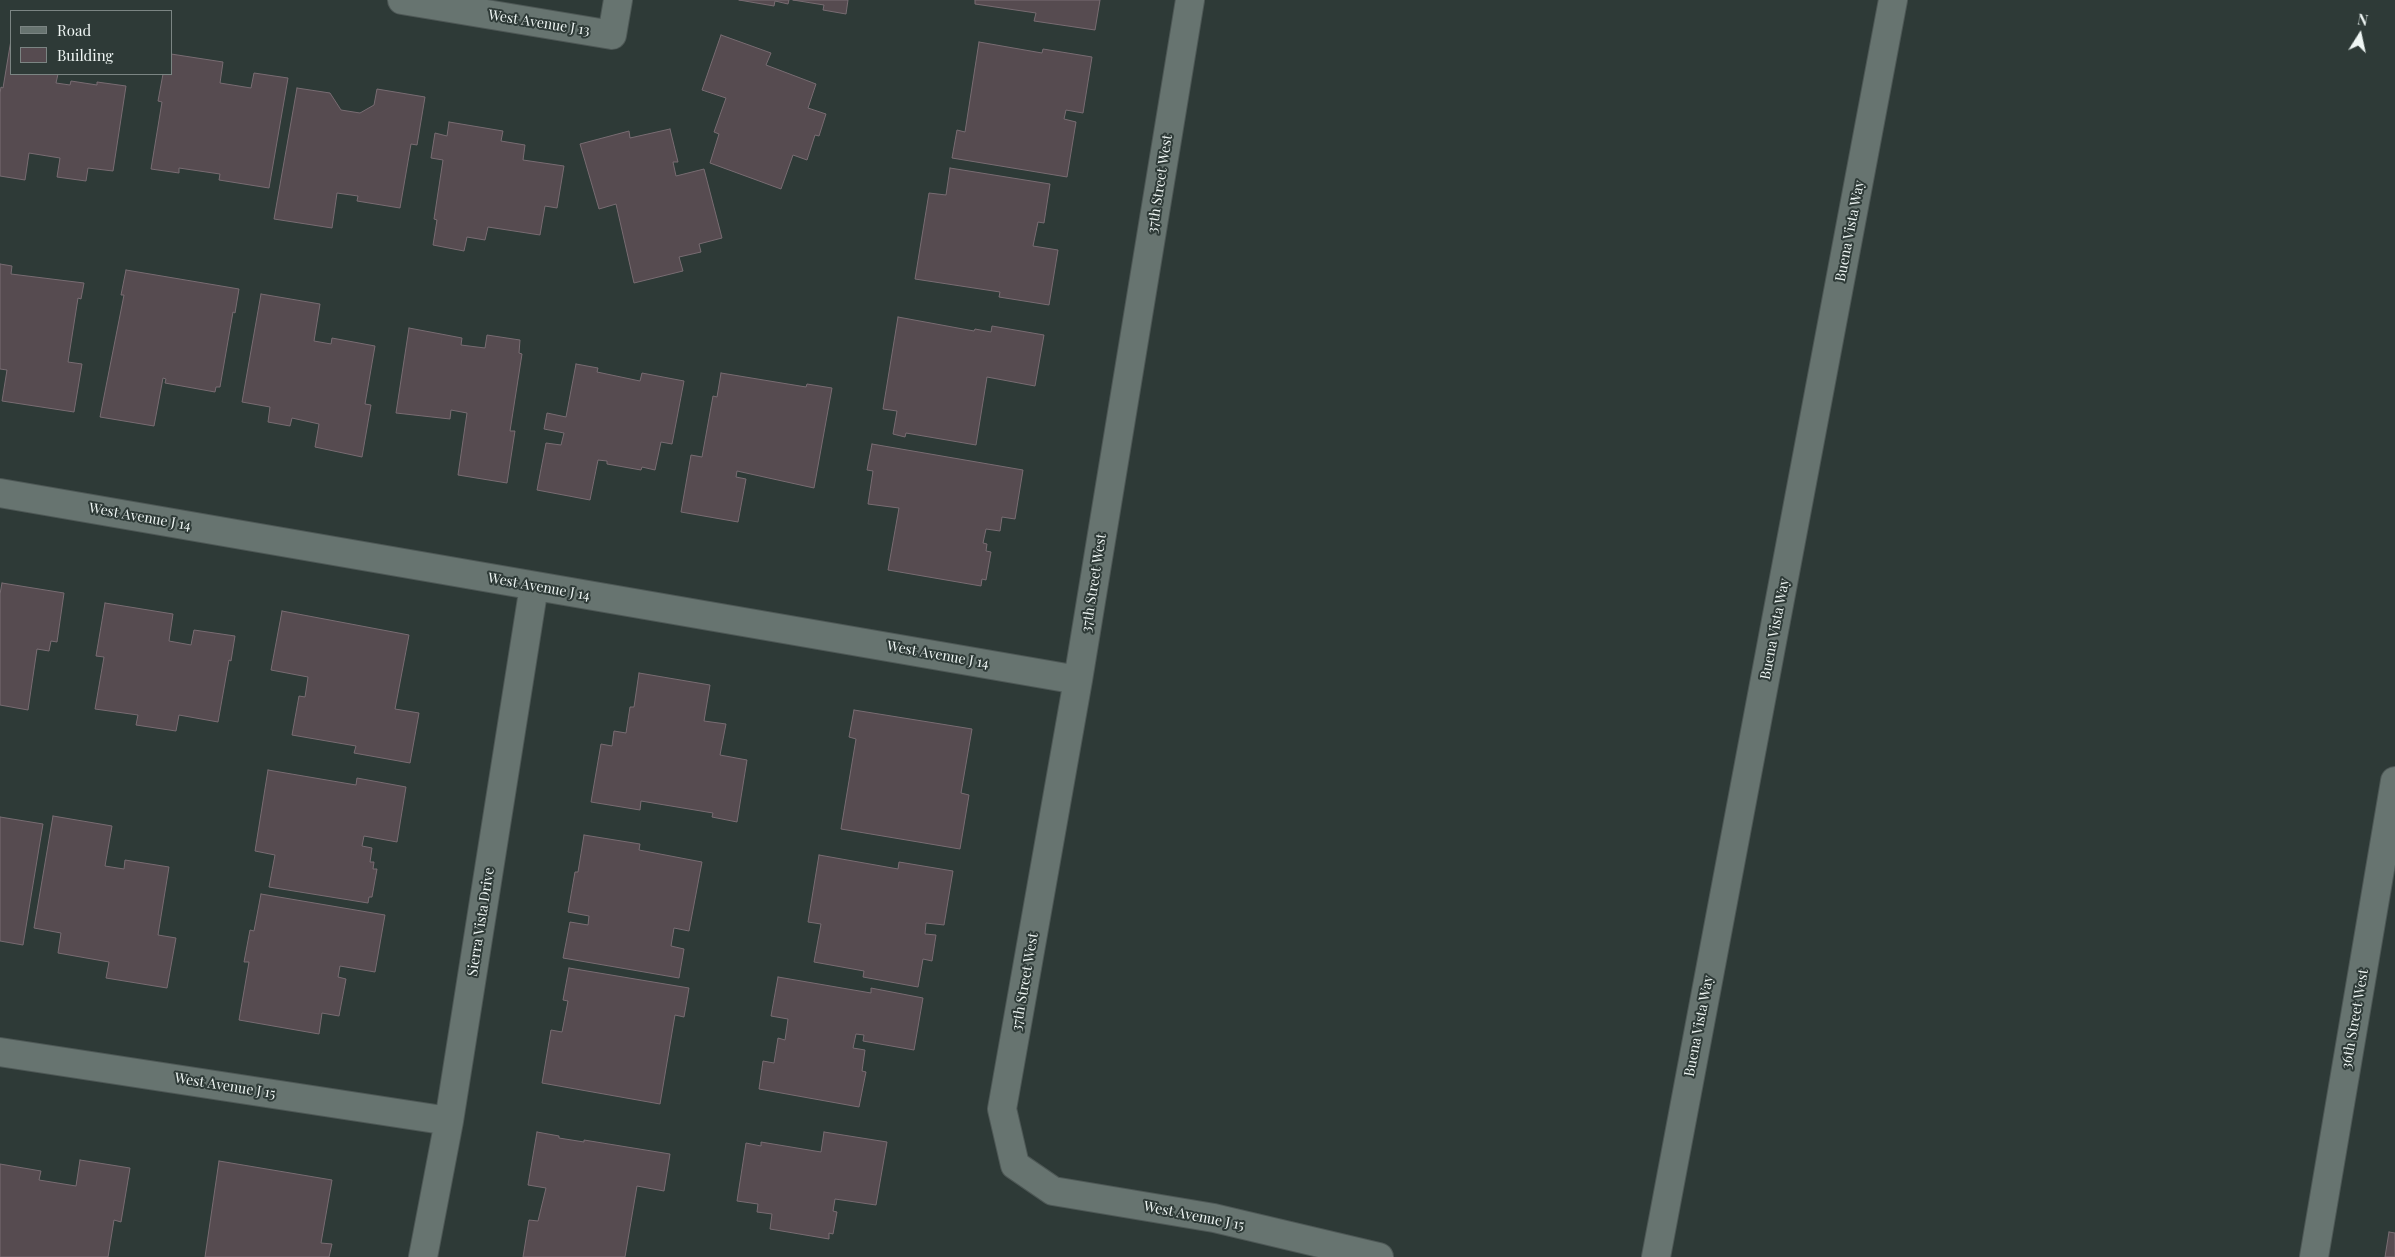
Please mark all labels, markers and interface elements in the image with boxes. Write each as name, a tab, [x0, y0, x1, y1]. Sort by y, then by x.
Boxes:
street label: West Avenue J 13	[487, 7, 591, 39]
legend	[10, 10, 172, 75]
north arrow	[2335, 10, 2385, 60]
text: N	[2356, 10, 2369, 30]
text: Road	[57, 20, 91, 40]
text: Building	[57, 45, 113, 65]
street label: 37th Street West	[1144, 133, 1176, 235]
street label: Buena Vista Way	[1832, 179, 1868, 283]
street label: West Avenue J 14	[88, 500, 192, 534]
street label: 37th Street West	[1078, 532, 1110, 634]
street label: West Avenue J 14	[487, 570, 591, 604]
street label: Buena Vista Way	[1757, 577, 1793, 681]
street label: West Avenue J 14	[886, 638, 990, 672]
street label: Sierra Vista Drive	[464, 866, 498, 978]
street label: 37th Street West	[1008, 931, 1042, 1033]
street label: 36th Street West	[2338, 968, 2372, 1070]
street label: Buena Vista Way	[1681, 974, 1717, 1078]
street label: West Avenue J 15	[173, 1070, 277, 1102]
street label: West Avenue J 15	[1142, 1198, 1246, 1234]

